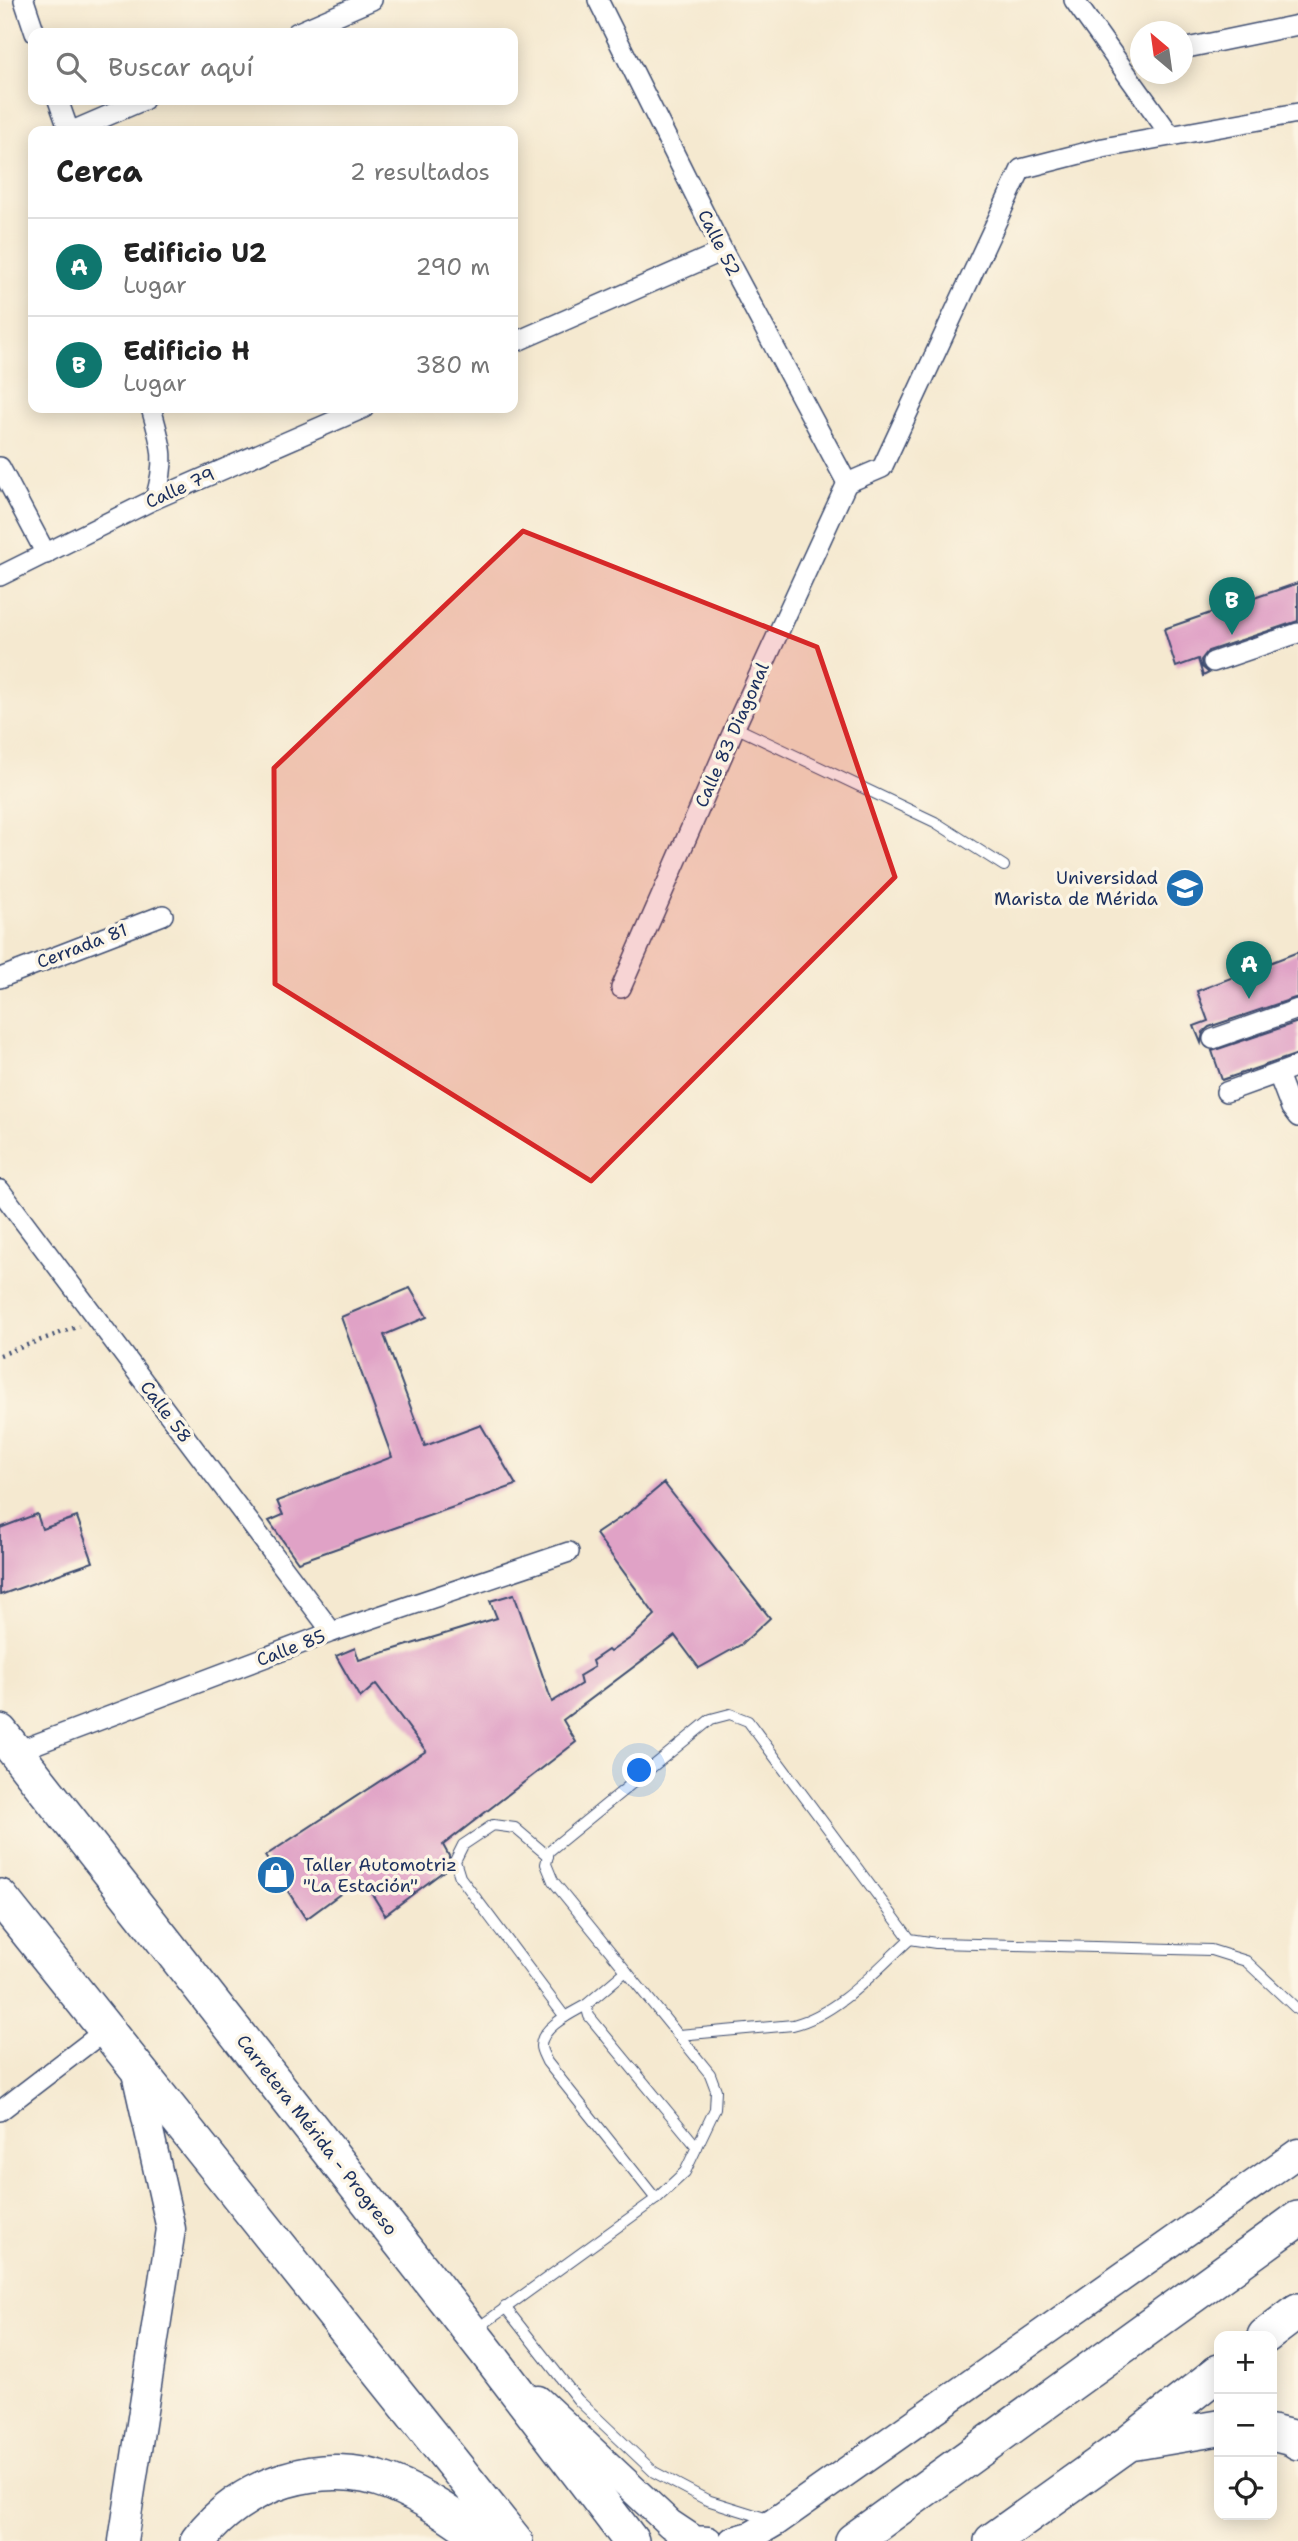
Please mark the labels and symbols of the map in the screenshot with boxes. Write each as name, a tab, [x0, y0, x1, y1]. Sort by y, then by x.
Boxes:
north arrow	[1130, 21, 1193, 84]
street label: Calle 52	[692, 206, 746, 280]
street label: Calle 79	[142, 462, 218, 514]
pin: B	[1209, 577, 1255, 635]
street label: Calle 83 Diagonal	[689, 658, 775, 811]
place label: Universidad Marista de Mérida	[994, 866, 1158, 911]
school or university icon: Universidad Marista de Mérida	[1164, 867, 1206, 909]
street label: Cerrada 81	[33, 918, 131, 974]
pin: A	[1226, 941, 1272, 999]
street label: Calle 58	[135, 1376, 197, 1448]
street label: Calle 85	[253, 1624, 329, 1672]
your location	[622, 1753, 656, 1787]
place label: Taller Automotriz "La Estación"	[303, 1853, 457, 1898]
shop icon: Taller Automotriz "La Estación"	[255, 1854, 297, 1896]
street label: Carretera Mérida - Progreso	[231, 2030, 403, 2240]

